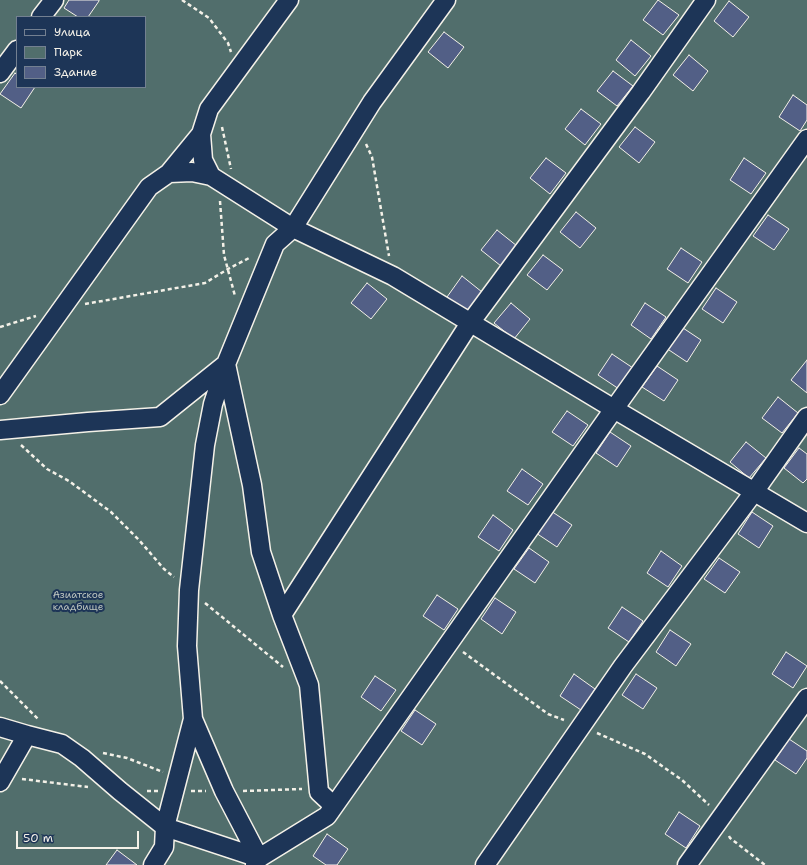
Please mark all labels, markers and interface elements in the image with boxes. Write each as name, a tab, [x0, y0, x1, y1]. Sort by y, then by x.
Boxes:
legend	[16, 16, 146, 88]
text: Улица	[54, 24, 90, 40]
text: Парк	[54, 44, 82, 60]
text: Здание	[54, 64, 97, 80]
park label: Азиатское кладбище	[53, 589, 103, 612]
scale bar	[18, 823, 141, 849]
text: 50 m	[23, 830, 53, 846]

